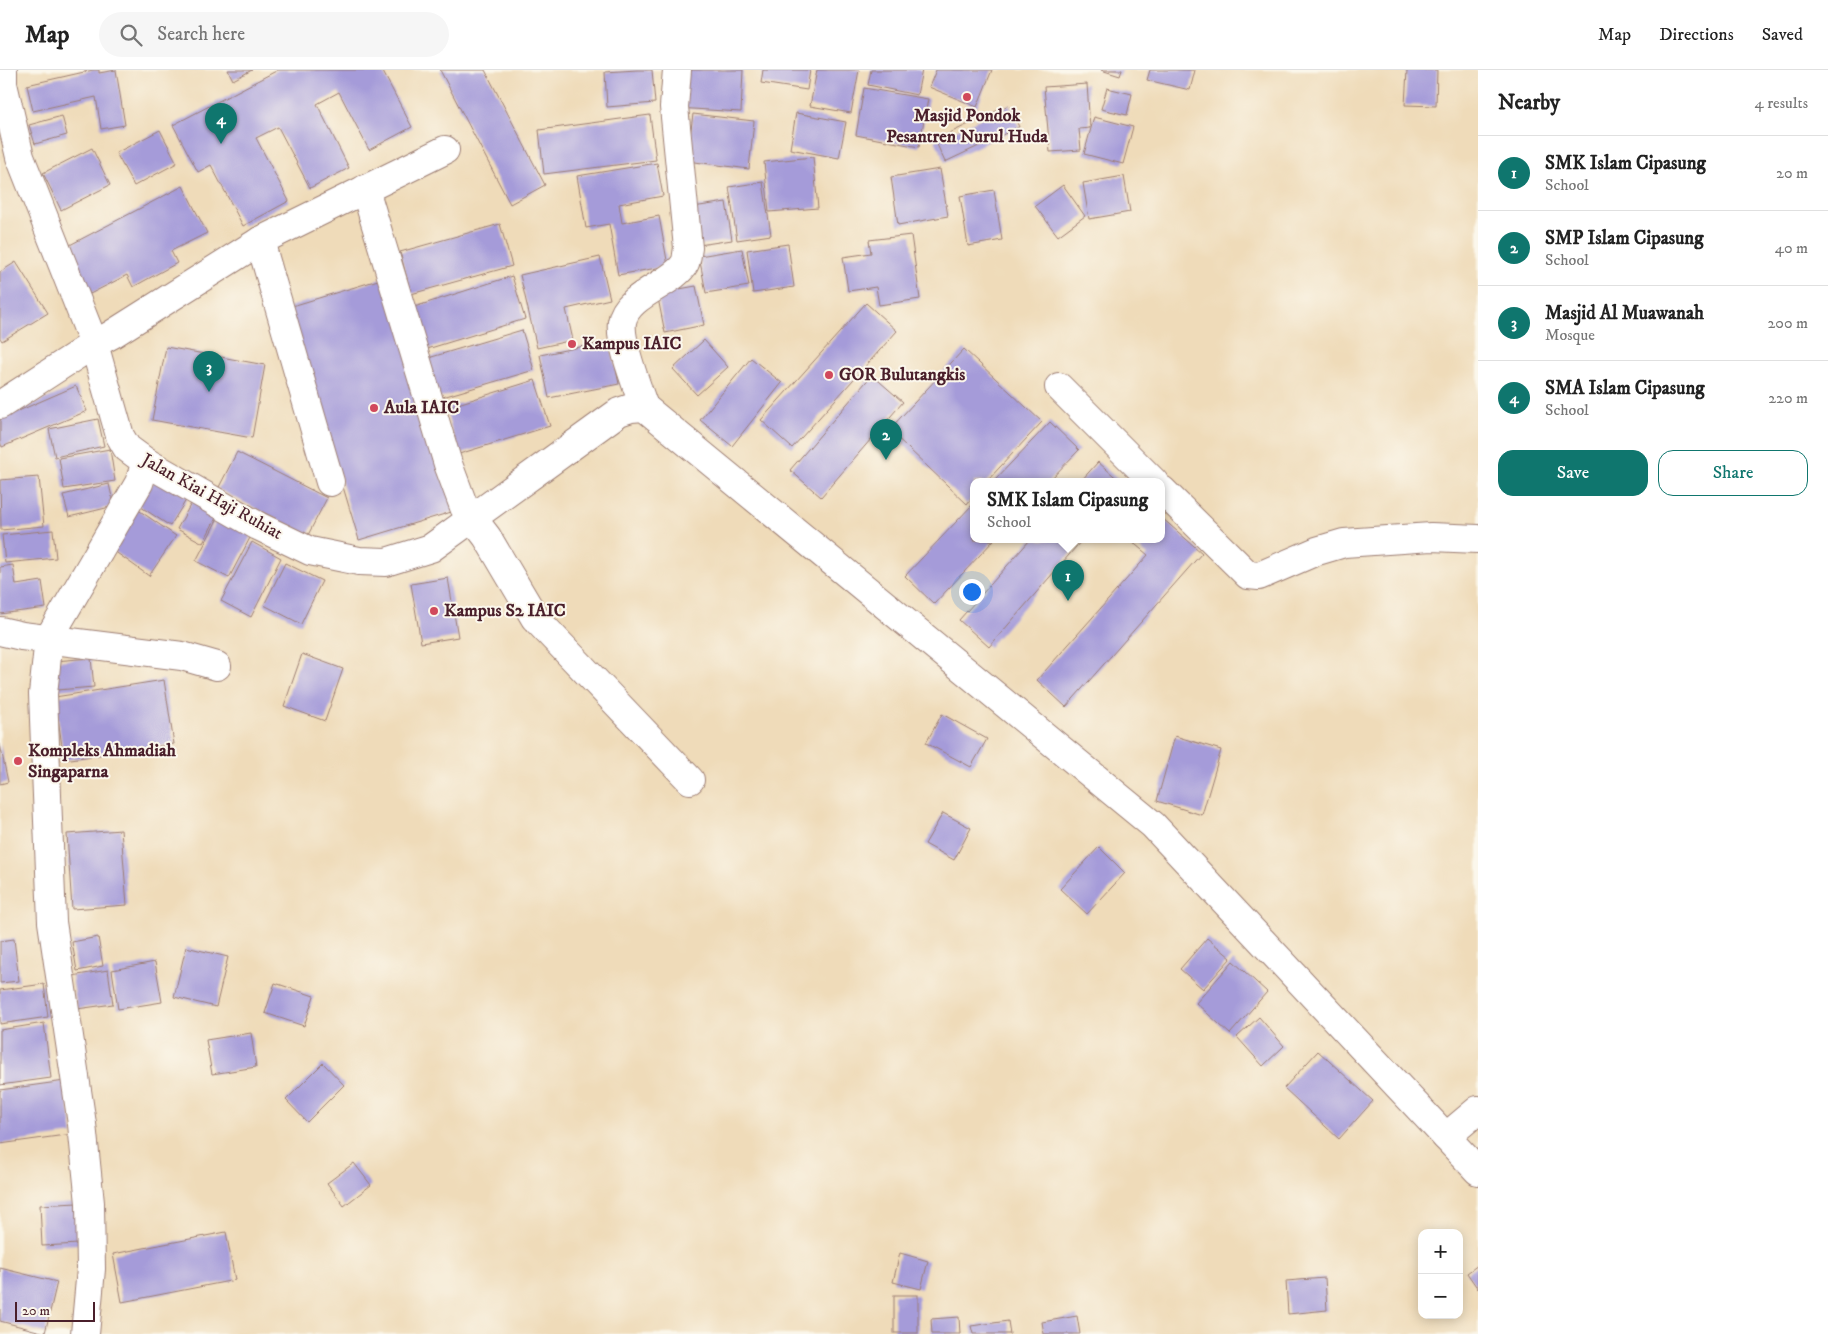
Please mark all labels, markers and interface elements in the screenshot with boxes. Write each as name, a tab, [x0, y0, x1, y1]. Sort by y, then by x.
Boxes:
search box	[99, 12, 449, 57]
text: Map	[25, 20, 69, 50]
icon: search	[117, 21, 145, 49]
text: Search here	[157, 23, 245, 46]
text: Map	[1598, 24, 1631, 46]
text: Directions	[1659, 24, 1734, 46]
text: Saved	[1762, 24, 1803, 46]
text: Nearby	[1498, 90, 1560, 116]
marker: Masjid Pondok Pesantren Nurul Huda	[961, 91, 973, 103]
text: 4 results	[1755, 93, 1808, 113]
pin: 4	[205, 103, 237, 144]
place label: Masjid Pondok Pesantren Nurul Huda	[886, 105, 1048, 148]
text: SMK Islam Cipasung	[1545, 152, 1706, 175]
text: 1	[1511, 163, 1517, 183]
text: 20 m	[1776, 163, 1808, 183]
text: School	[1545, 175, 1589, 195]
text: SMP Islam Cipasung	[1545, 227, 1704, 250]
text: 2	[1510, 238, 1518, 258]
text: 40 m	[1775, 238, 1808, 258]
text: School	[1545, 250, 1589, 270]
text: Masjid Al Muawanah	[1545, 302, 1704, 325]
text: 3	[1511, 313, 1517, 333]
text: 200 m	[1767, 313, 1808, 333]
text: Mosque	[1545, 325, 1595, 345]
place label: Kampus IAIC	[582, 333, 682, 355]
marker: Kampus IAIC	[566, 338, 578, 350]
pin: 3	[193, 351, 225, 392]
place label: GOR Bulutangkis	[839, 364, 965, 386]
marker: GOR Bulutangkis	[823, 369, 835, 381]
text: SMA Islam Cipasung	[1545, 377, 1705, 400]
text: 4	[1509, 388, 1519, 408]
text: 220 m	[1768, 388, 1808, 408]
place label: Aula IAIC	[383, 397, 459, 419]
text: School	[1545, 400, 1589, 420]
marker: Aula IAIC	[368, 402, 380, 414]
pin: 2	[870, 419, 902, 460]
street label: Jalan Kiai Haji Ruhiat	[136, 448, 287, 545]
button: Save	[1498, 450, 1648, 496]
button: Share	[1658, 450, 1808, 496]
popup	[970, 478, 1165, 543]
text: SMK Islam Cipasung	[987, 489, 1148, 512]
text: School	[987, 512, 1031, 532]
pin: 1	[1052, 560, 1084, 601]
your location	[959, 579, 985, 605]
place label: Kampus S2 IAIC	[444, 600, 566, 622]
marker: Kampus S2 IAIC	[428, 605, 440, 617]
place label: Kompleks Ahmadiah Singaparna	[28, 740, 177, 783]
marker: Kompleks Ahmadiah Singaparna	[12, 755, 24, 767]
map controls	[1418, 1229, 1463, 1319]
button: +	[1418, 1229, 1463, 1274]
button: −	[1418, 1274, 1463, 1319]
scale bar	[15, 1299, 95, 1322]
text: 20 m	[22, 1302, 50, 1320]

